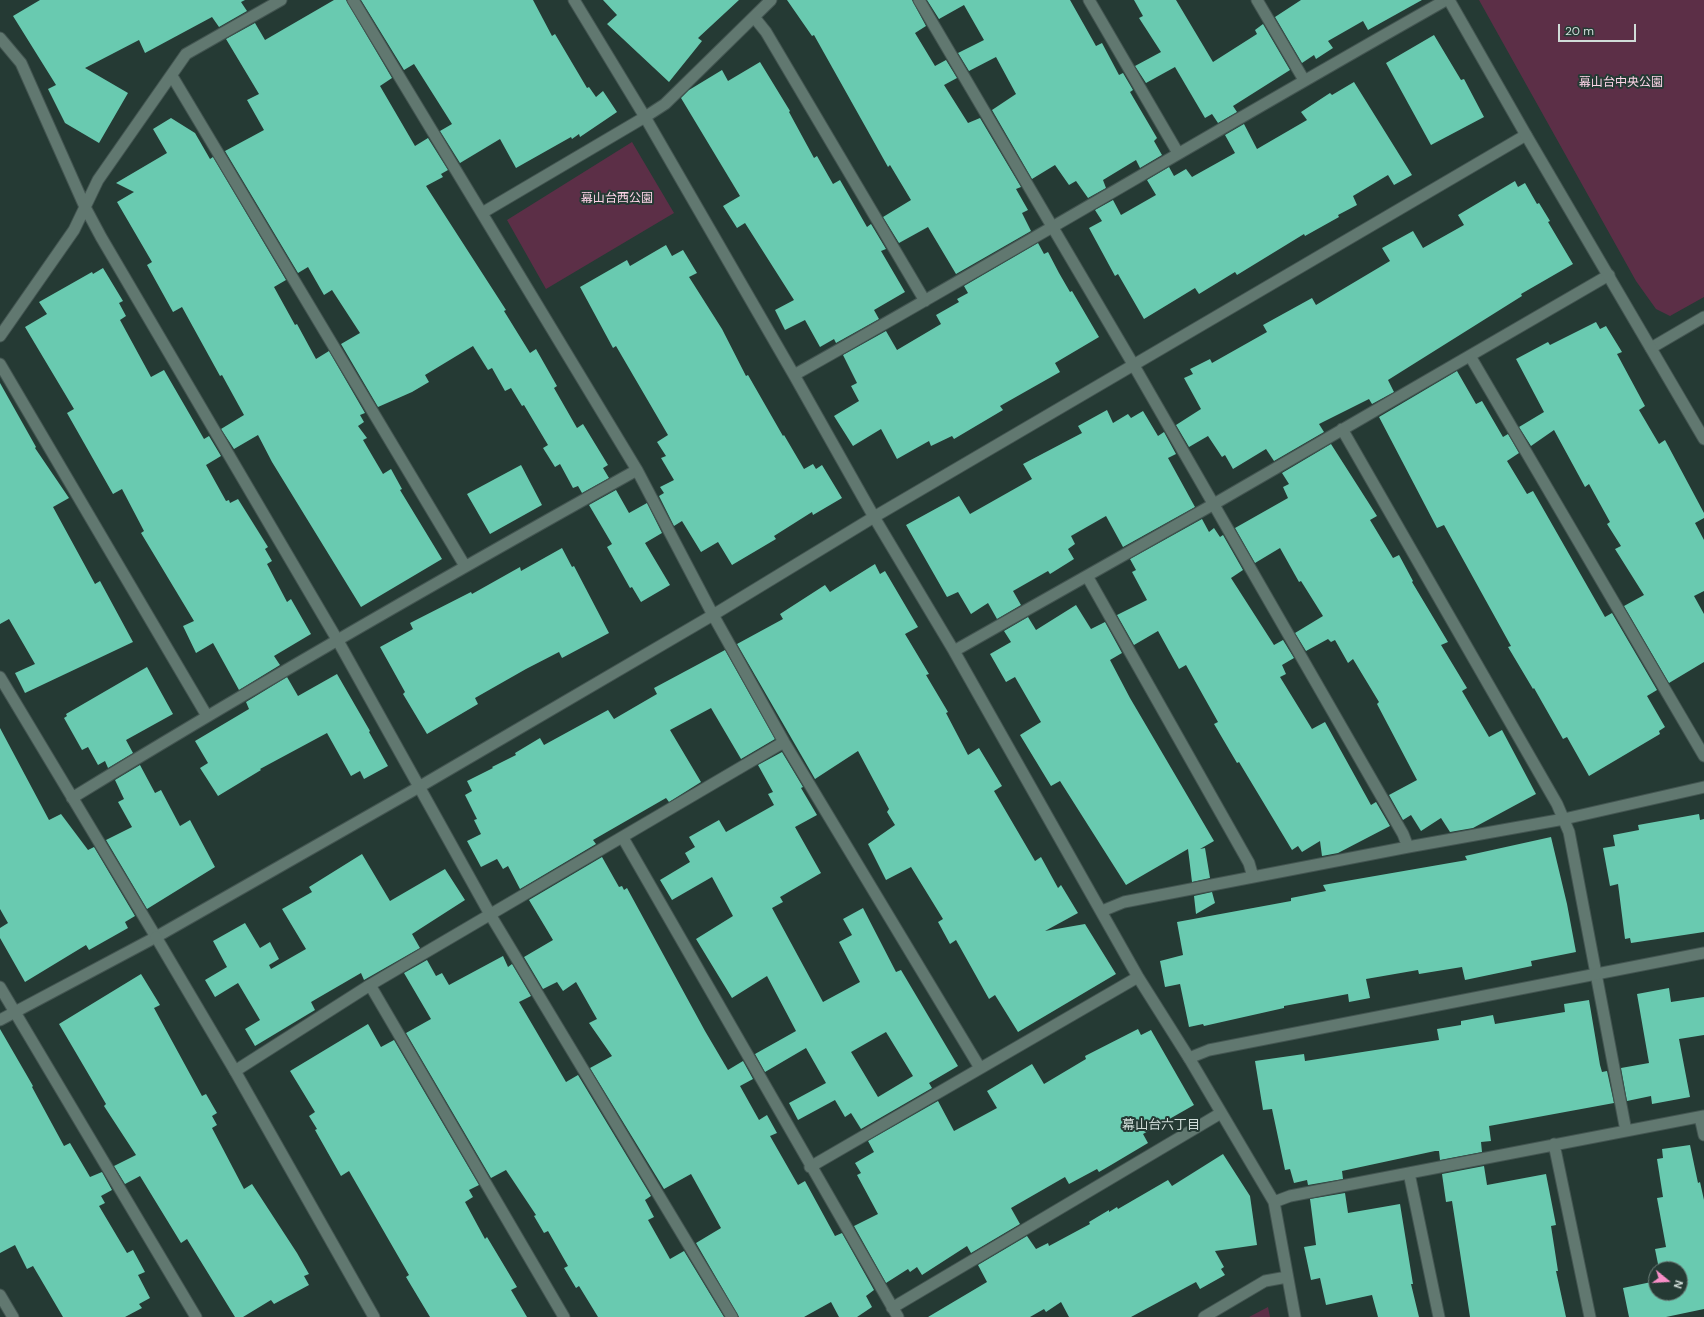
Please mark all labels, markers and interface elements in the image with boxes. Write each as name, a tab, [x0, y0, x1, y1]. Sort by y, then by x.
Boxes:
scale bar	[1560, 16, 1638, 42]
text: 20 m	[1565, 23, 1594, 39]
park label: 幕山台中央公園	[1579, 76, 1663, 90]
park label: 幕山台西公園	[581, 192, 653, 206]
district label: 幕山台六丁目	[1122, 1118, 1200, 1134]
north arrow	[1648, 1261, 1688, 1301]
text: N	[1671, 1278, 1686, 1290]

